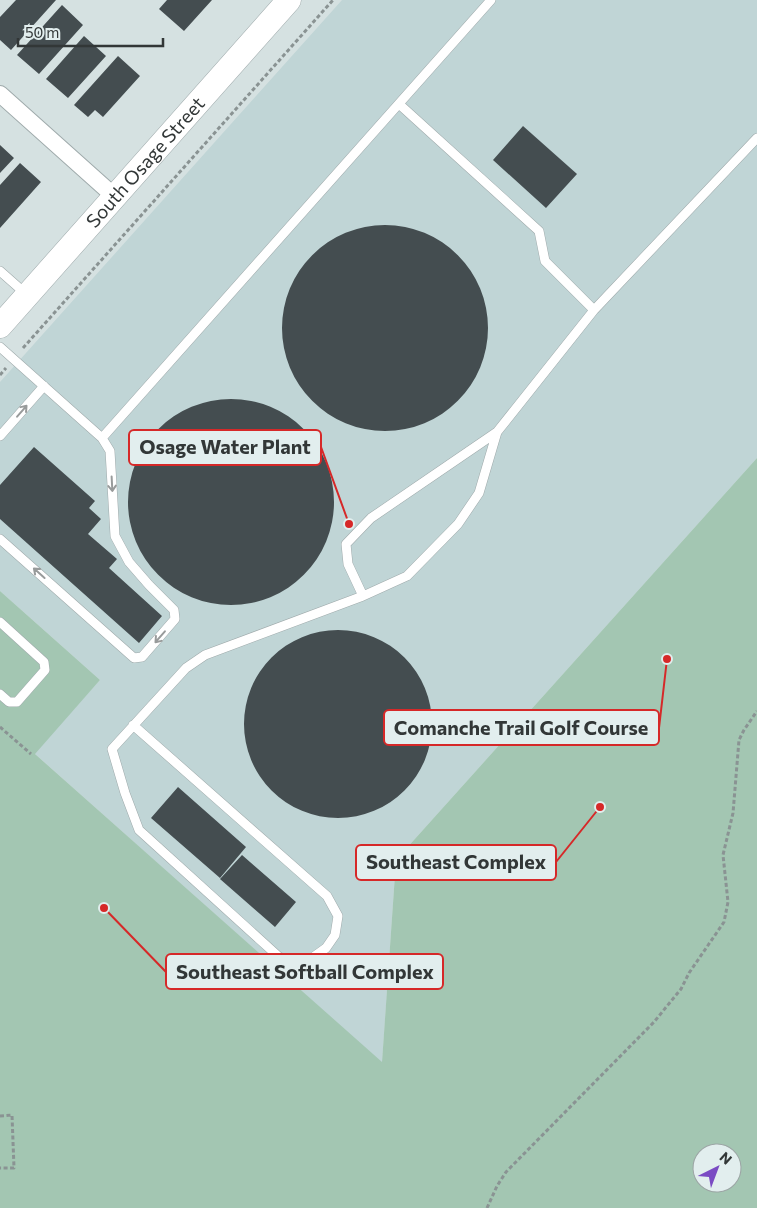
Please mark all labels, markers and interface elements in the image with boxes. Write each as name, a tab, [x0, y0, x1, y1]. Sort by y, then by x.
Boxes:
scale bar	[18, 15, 162, 47]
text: 50 m	[25, 23, 59, 41]
street label: South Osage Street	[81, 91, 209, 232]
one-way arrow	[16, 404, 28, 417]
callout: Osage Water Plant	[129, 430, 321, 465]
text: Osage Water Plant	[139, 434, 311, 458]
one-way arrow	[107, 476, 116, 492]
one-way arrow	[32, 568, 45, 579]
one-way arrow	[154, 630, 165, 643]
callout: Comanche Trail Golf Course	[384, 710, 659, 745]
text: Comanche Trail Golf Course	[394, 715, 648, 739]
callout: Southeast Complex	[356, 845, 556, 880]
text: Southeast Complex	[366, 849, 547, 873]
callout: Southeast Softball Complex	[166, 954, 443, 989]
text: Southeast Softball Complex	[176, 959, 435, 983]
north arrow	[692, 1143, 742, 1193]
text: N	[716, 1148, 736, 1168]

